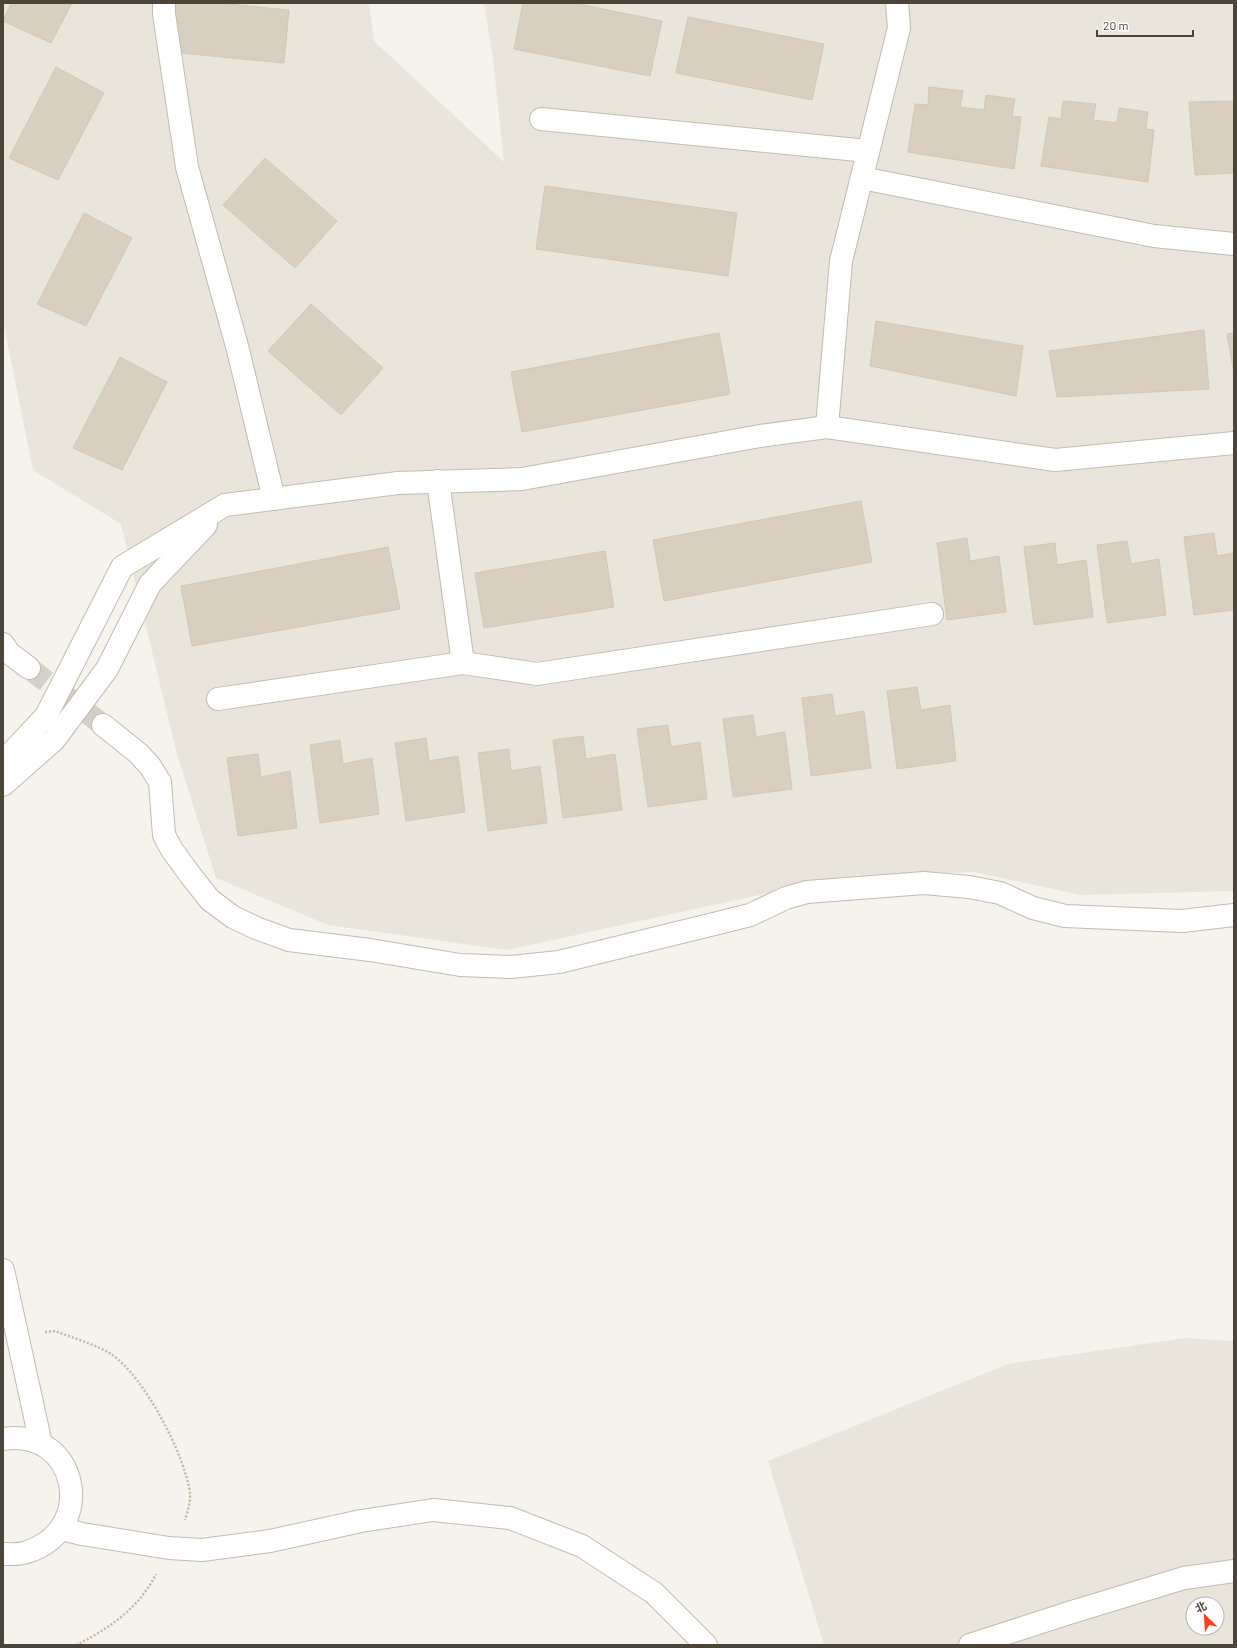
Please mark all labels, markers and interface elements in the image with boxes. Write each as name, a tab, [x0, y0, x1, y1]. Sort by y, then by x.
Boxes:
scale bar	[1097, 12, 1193, 38]
text: 20 m	[1103, 18, 1129, 32]
north arrow	[1185, 1596, 1225, 1636]
text: 北	[1193, 1598, 1208, 1615]

